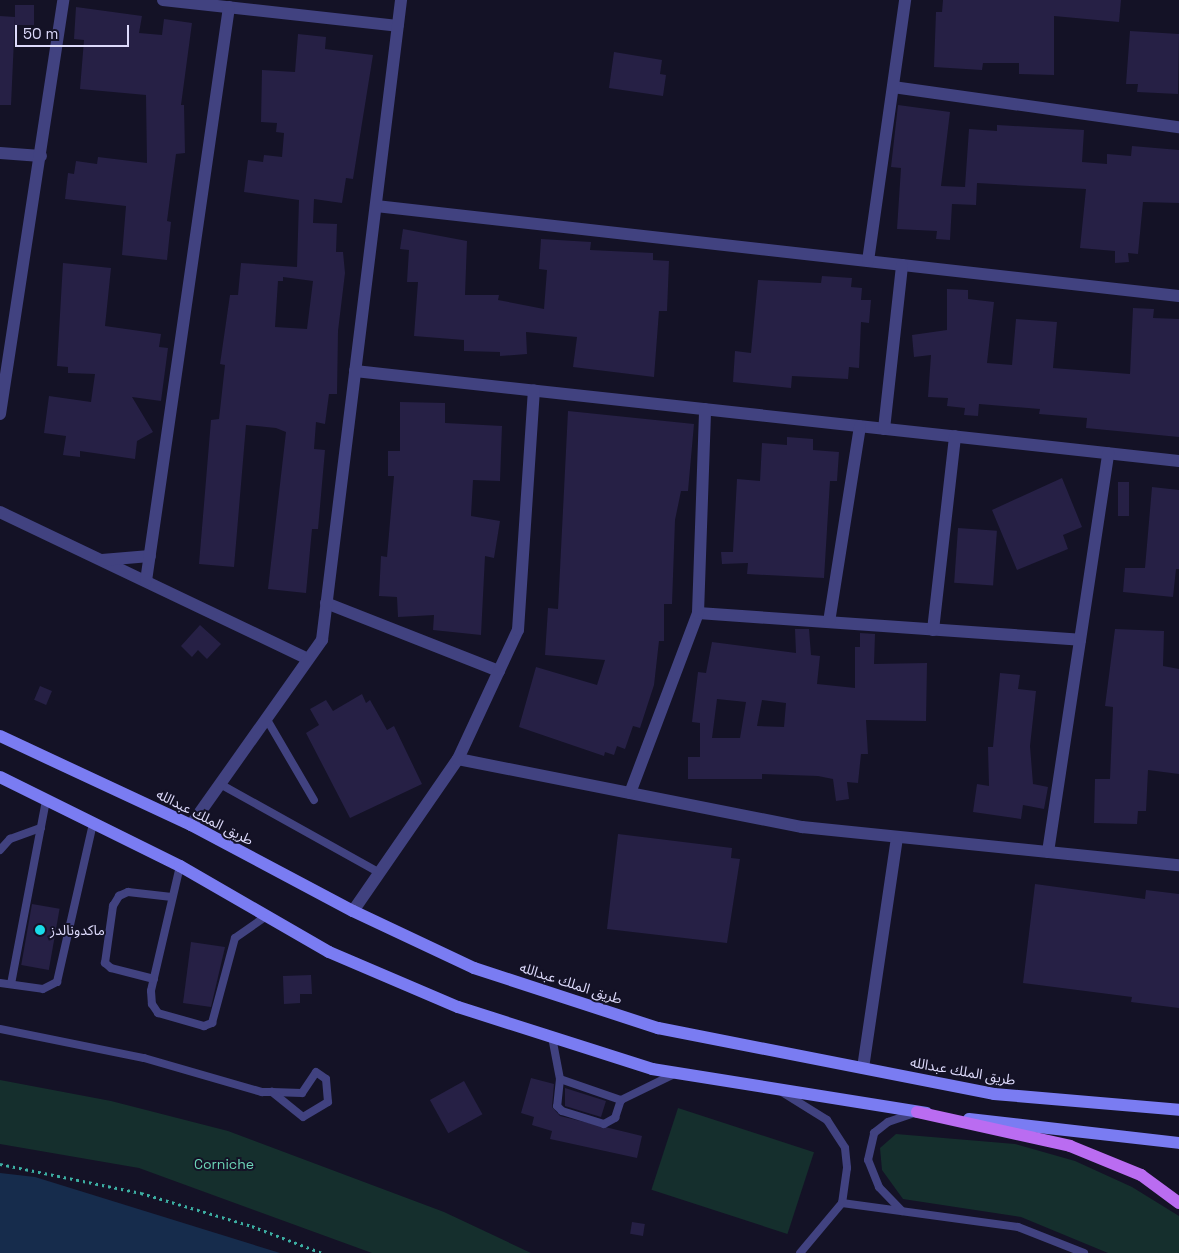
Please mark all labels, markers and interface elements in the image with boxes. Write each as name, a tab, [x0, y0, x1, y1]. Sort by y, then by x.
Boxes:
scale bar	[18, 15, 131, 47]
text: 50 m	[23, 24, 58, 43]
street label: طريق الملك عبدالله	[154, 785, 256, 849]
place label: ماكدونالدز	[50, 922, 105, 938]
marker: ماكدونالدز	[34, 924, 46, 936]
street label: طريق الملك عبدالله	[518, 959, 624, 1007]
street label: طريق الملك عبدالله	[909, 1053, 1017, 1089]
park label: Corniche	[194, 1156, 254, 1172]

